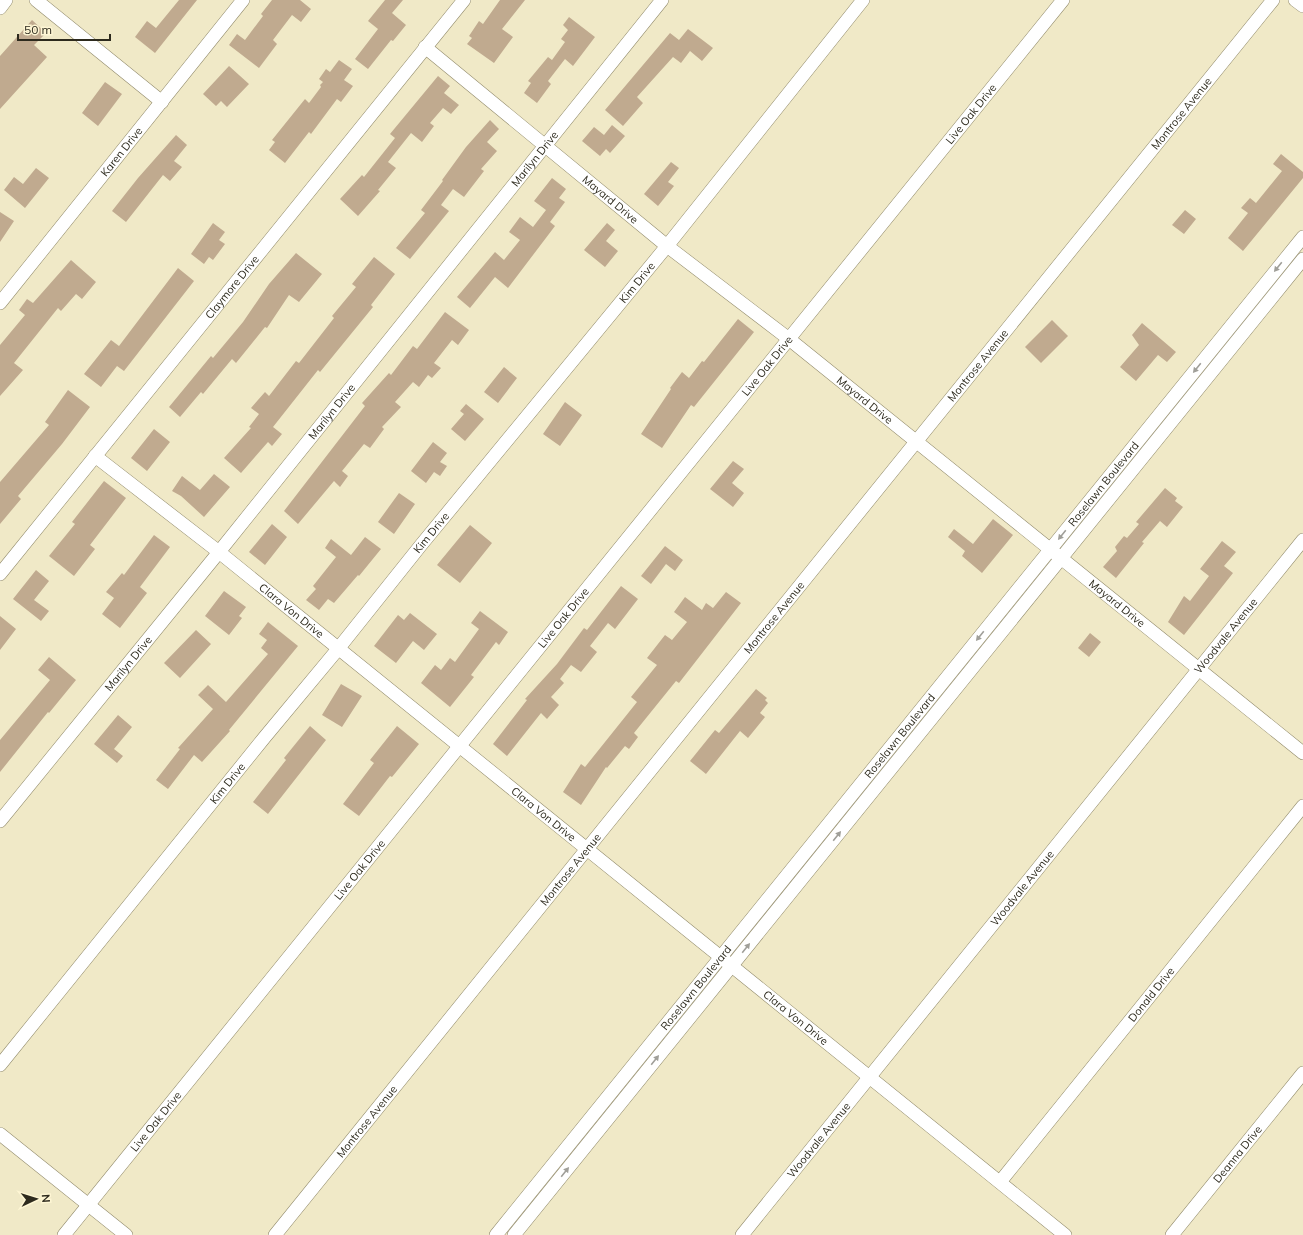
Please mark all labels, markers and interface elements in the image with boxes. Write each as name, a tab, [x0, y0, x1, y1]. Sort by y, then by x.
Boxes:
scale bar	[18, 16, 110, 42]
text: 50 m	[24, 22, 52, 37]
street label: Montrose Avenue	[1148, 74, 1215, 152]
street label: Live Oak Drive	[942, 81, 999, 147]
street label: Karen Drive	[97, 124, 145, 179]
street label: Marilyn Drive	[508, 128, 561, 189]
street label: Mayard Drive	[580, 172, 641, 227]
street label: Claymore Drive	[202, 252, 262, 322]
street label: Kim Drive	[616, 259, 658, 306]
one-way arrow	[1274, 262, 1283, 273]
street label: Montrose Avenue	[944, 326, 1011, 404]
street label: Live Oak Drive	[739, 333, 796, 399]
one-way arrow	[1192, 363, 1201, 374]
street label: Mayard Drive	[834, 373, 896, 427]
street label: Marilyn Drive	[305, 381, 358, 442]
street label: Roselawn Boulevard	[1065, 439, 1142, 529]
street label: Kim Drive	[410, 509, 452, 556]
one-way arrow	[1058, 529, 1067, 540]
street label: Mayard Drive	[1086, 576, 1148, 630]
street label: Montrose Avenue	[741, 578, 807, 656]
street label: Clara Von Drive	[256, 580, 327, 641]
street label: Live Oak Drive	[535, 585, 592, 651]
street label: Woodvale Avenue	[1191, 595, 1260, 676]
one-way arrow	[976, 630, 985, 641]
street label: Marilyn Drive	[102, 633, 155, 694]
street label: Roselawn Boulevard	[861, 691, 938, 781]
street label: Kim Drive	[207, 760, 248, 807]
street label: Clara Von Drive	[508, 784, 579, 844]
street label: Montrose Avenue	[537, 830, 604, 908]
one-way arrow	[832, 831, 841, 842]
street label: Live Oak Drive	[331, 837, 388, 903]
street label: Woodvale Avenue	[987, 847, 1057, 929]
street label: Roselawn Boulevard	[658, 943, 734, 1033]
one-way arrow	[742, 943, 750, 954]
street label: Donald Drive	[1125, 964, 1177, 1025]
street label: Clara Von Drive	[760, 987, 831, 1048]
one-way arrow	[651, 1055, 660, 1065]
street label: Montrose Avenue	[333, 1082, 400, 1160]
street label: Live Oak Drive	[127, 1089, 184, 1154]
street label: Woodvale Avenue	[784, 1100, 853, 1181]
street label: Deanna Drive	[1210, 1123, 1265, 1186]
one-way arrow	[560, 1167, 569, 1177]
north arrow	[16, 1179, 56, 1219]
text: N	[39, 1194, 53, 1203]

